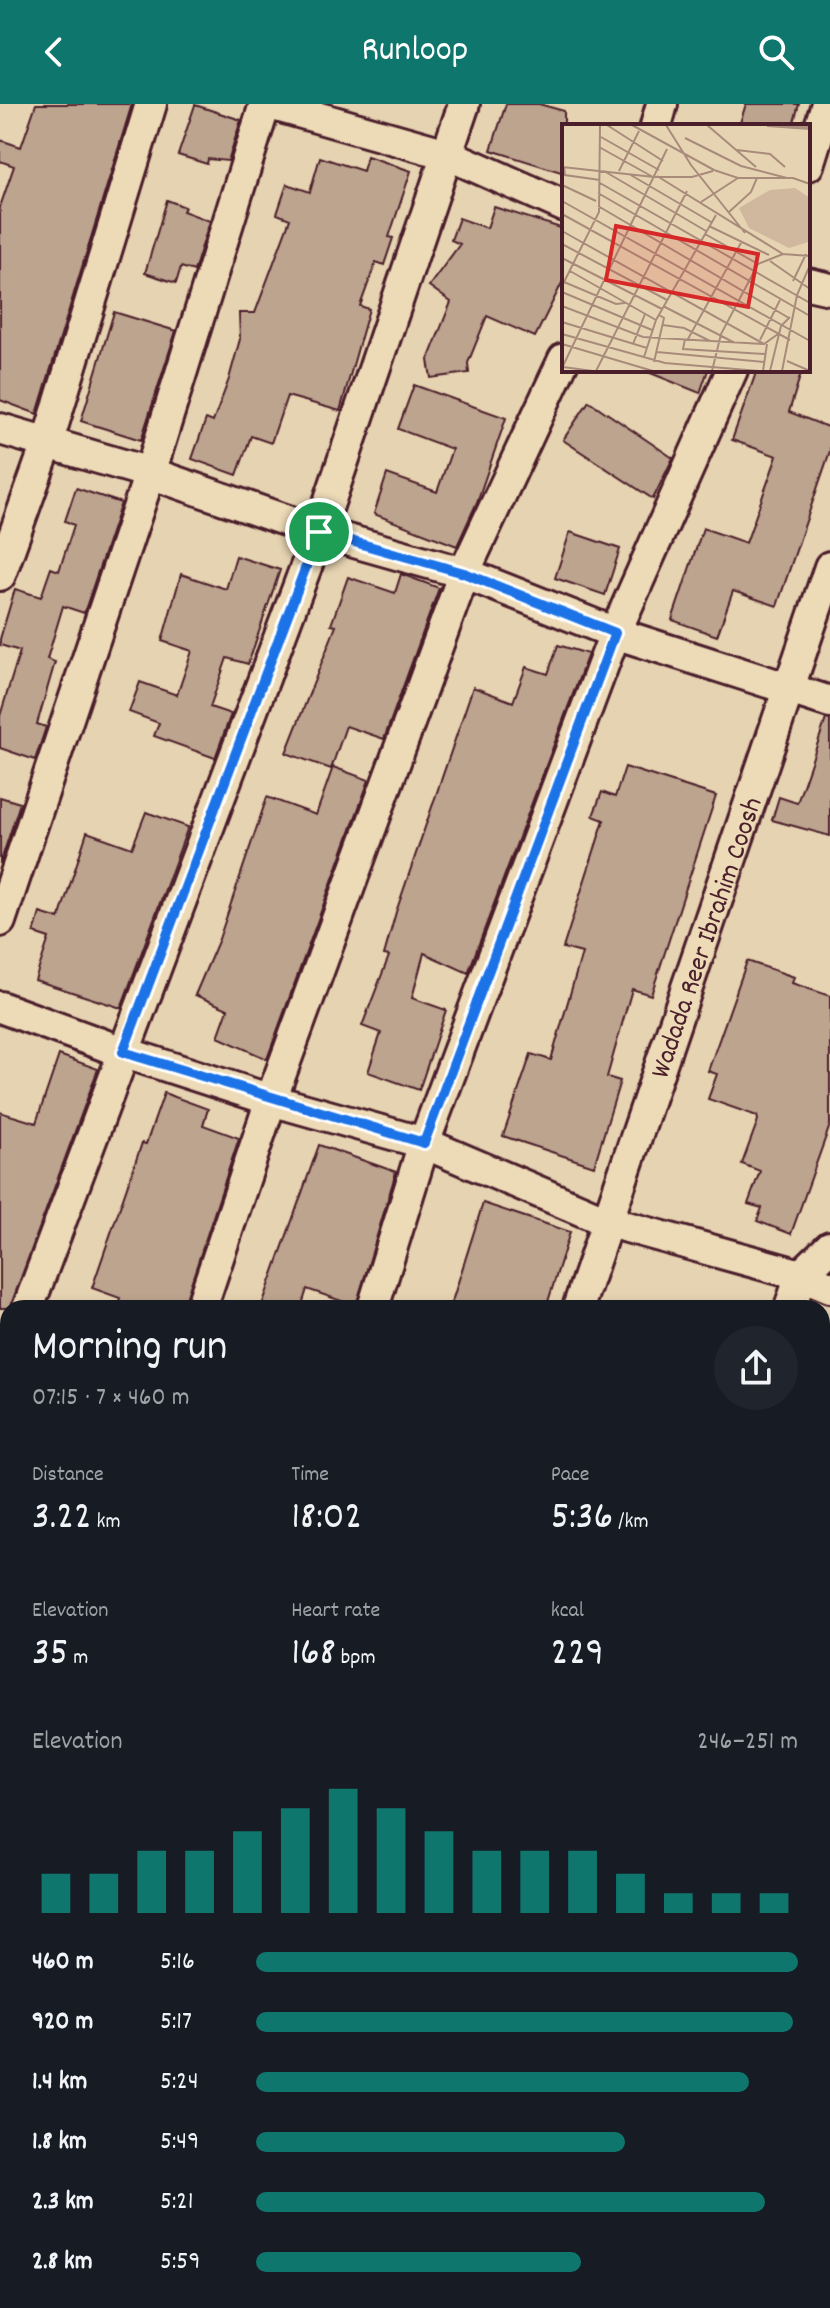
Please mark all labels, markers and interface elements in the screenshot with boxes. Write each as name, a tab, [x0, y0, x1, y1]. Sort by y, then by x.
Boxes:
text: Runloop	[362, 26, 468, 78]
icon: back	[32, 30, 76, 74]
icon: search	[754, 30, 798, 74]
inset map	[562, 124, 810, 372]
pin	[285, 498, 353, 566]
icon: arrive	[297, 510, 341, 554]
street label: Wadada Reer Ibrahim Coosh	[643, 793, 775, 1084]
text: Morning run	[32, 1318, 227, 1381]
button: share	[714, 1326, 798, 1410]
text: 07:15 · 7 × 460 m	[32, 1380, 190, 1417]
text: Distance	[32, 1460, 104, 1491]
text: Time	[291, 1460, 329, 1491]
text: Pace	[551, 1460, 590, 1491]
text: 3.22	[32, 1491, 91, 1548]
text: 18:02	[291, 1491, 362, 1548]
text: 5:36	[551, 1491, 613, 1548]
text: km	[91, 1507, 121, 1538]
text: /km	[613, 1507, 649, 1538]
text: Elevation	[32, 1596, 109, 1627]
text: Heart rate	[291, 1596, 380, 1627]
text: kcal	[551, 1596, 584, 1627]
text: 35	[32, 1627, 68, 1684]
text: 168	[291, 1627, 336, 1684]
text: 229	[551, 1627, 604, 1684]
text: m	[68, 1643, 88, 1674]
text: bpm	[336, 1643, 376, 1674]
text: Elevation	[32, 1724, 122, 1761]
text: 246–251 m	[697, 1724, 798, 1761]
text: 460 m	[32, 1944, 94, 1981]
text: 5:16	[160, 1944, 195, 1981]
text: 920 m	[32, 2004, 93, 2041]
text: 5:17	[160, 2004, 192, 2041]
text: 1.4 km	[32, 2064, 87, 2101]
text: 5:24	[160, 2064, 199, 2101]
text: 1.8 km	[32, 2124, 87, 2161]
text: 5:49	[160, 2124, 199, 2161]
text: 2.3 km	[32, 2184, 94, 2221]
text: 5:21	[160, 2184, 193, 2221]
text: 2.8 km	[32, 2244, 93, 2281]
text: 5:59	[160, 2244, 200, 2281]

